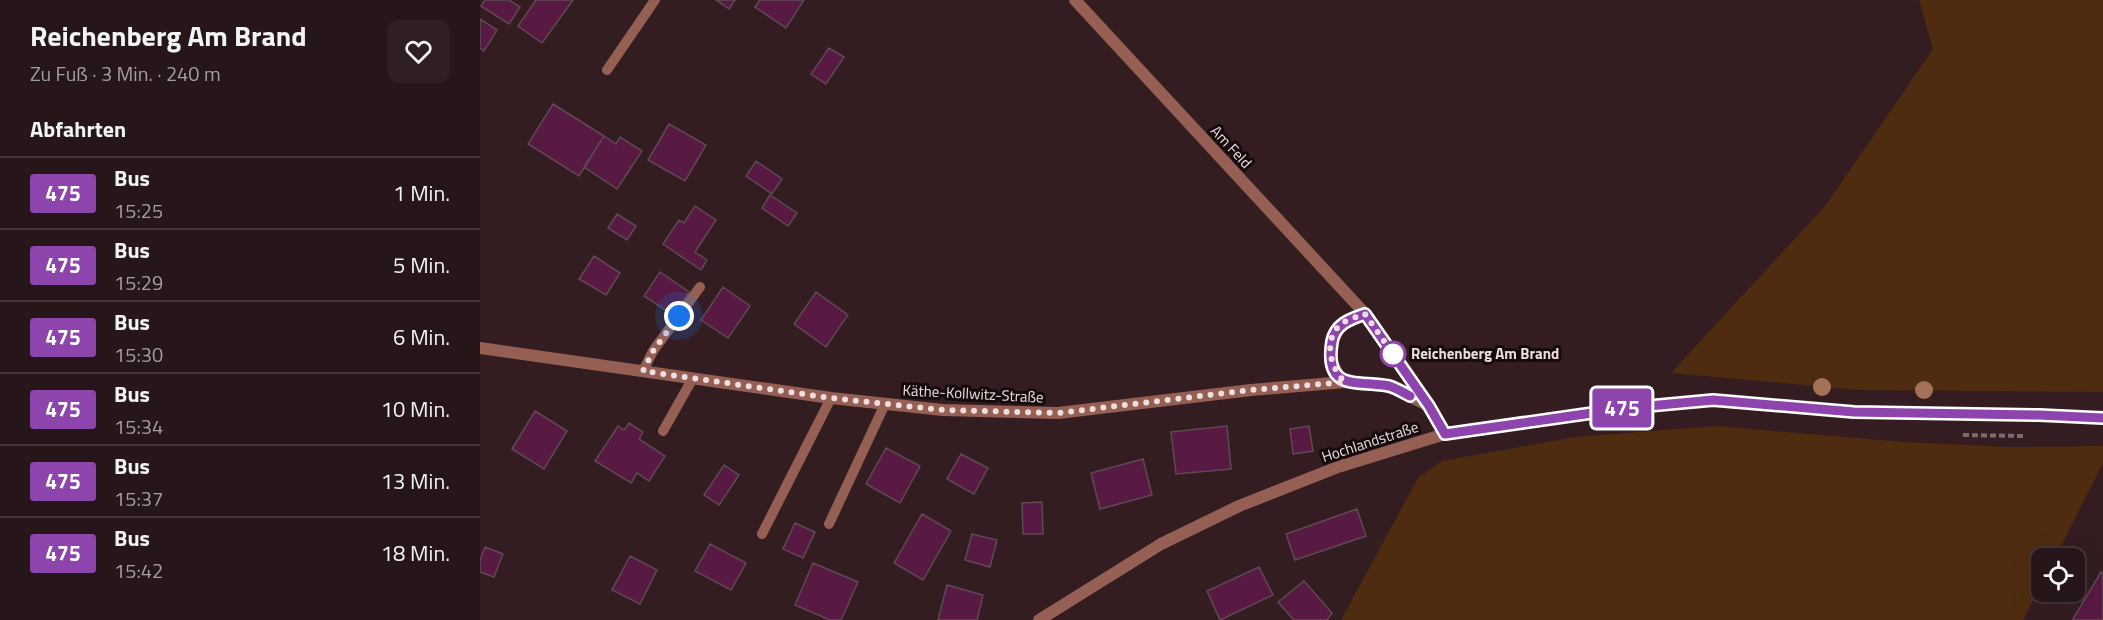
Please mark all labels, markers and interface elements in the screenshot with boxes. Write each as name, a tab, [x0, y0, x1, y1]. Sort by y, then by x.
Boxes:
text: Reichenberg Am Brand	[30, 14, 307, 57]
button: heart	[387, 20, 450, 83]
text: Zu Fuß · 3 Min. · 240 m	[30, 58, 221, 89]
text: Abfahrten	[30, 112, 126, 146]
street label: Am Feld	[1205, 120, 1257, 173]
text: Bus	[114, 161, 150, 195]
text: 1 Min.	[393, 176, 450, 210]
text: 475	[45, 177, 81, 209]
text: 15:25	[114, 195, 163, 226]
text: Bus	[114, 233, 150, 267]
text: 5 Min.	[393, 248, 450, 282]
text: 475	[45, 249, 81, 281]
text: 15:29	[114, 267, 163, 298]
your location	[664, 301, 694, 331]
text: Bus	[114, 305, 150, 339]
text: 6 Min.	[393, 320, 450, 354]
text: 475	[45, 321, 81, 353]
text: 15:30	[114, 339, 163, 370]
marker: Reichenberg Am Brand	[1380, 341, 1406, 367]
place label: Reichenberg Am Brand	[1411, 342, 1559, 365]
text: Bus	[114, 377, 150, 411]
street label: Käthe-Kollwitz-Straße	[902, 378, 1044, 409]
line badge: 475	[1588, 388, 1656, 428]
text: 10 Min.	[381, 392, 450, 426]
text: 475	[1604, 392, 1640, 424]
text: 475	[45, 393, 81, 425]
text: 15:34	[114, 411, 163, 442]
street label: Hochlandstraße	[1318, 415, 1421, 468]
text: Bus	[114, 449, 150, 483]
text: 13 Min.	[381, 464, 450, 498]
text: 475	[45, 465, 81, 497]
text: 15:37	[114, 483, 163, 514]
text: Bus	[114, 521, 150, 555]
text: 18 Min.	[381, 536, 450, 570]
text: 475	[45, 537, 81, 569]
map controls	[2031, 548, 2085, 602]
button: locate	[2031, 548, 2085, 602]
text: 15:42	[114, 555, 163, 586]

